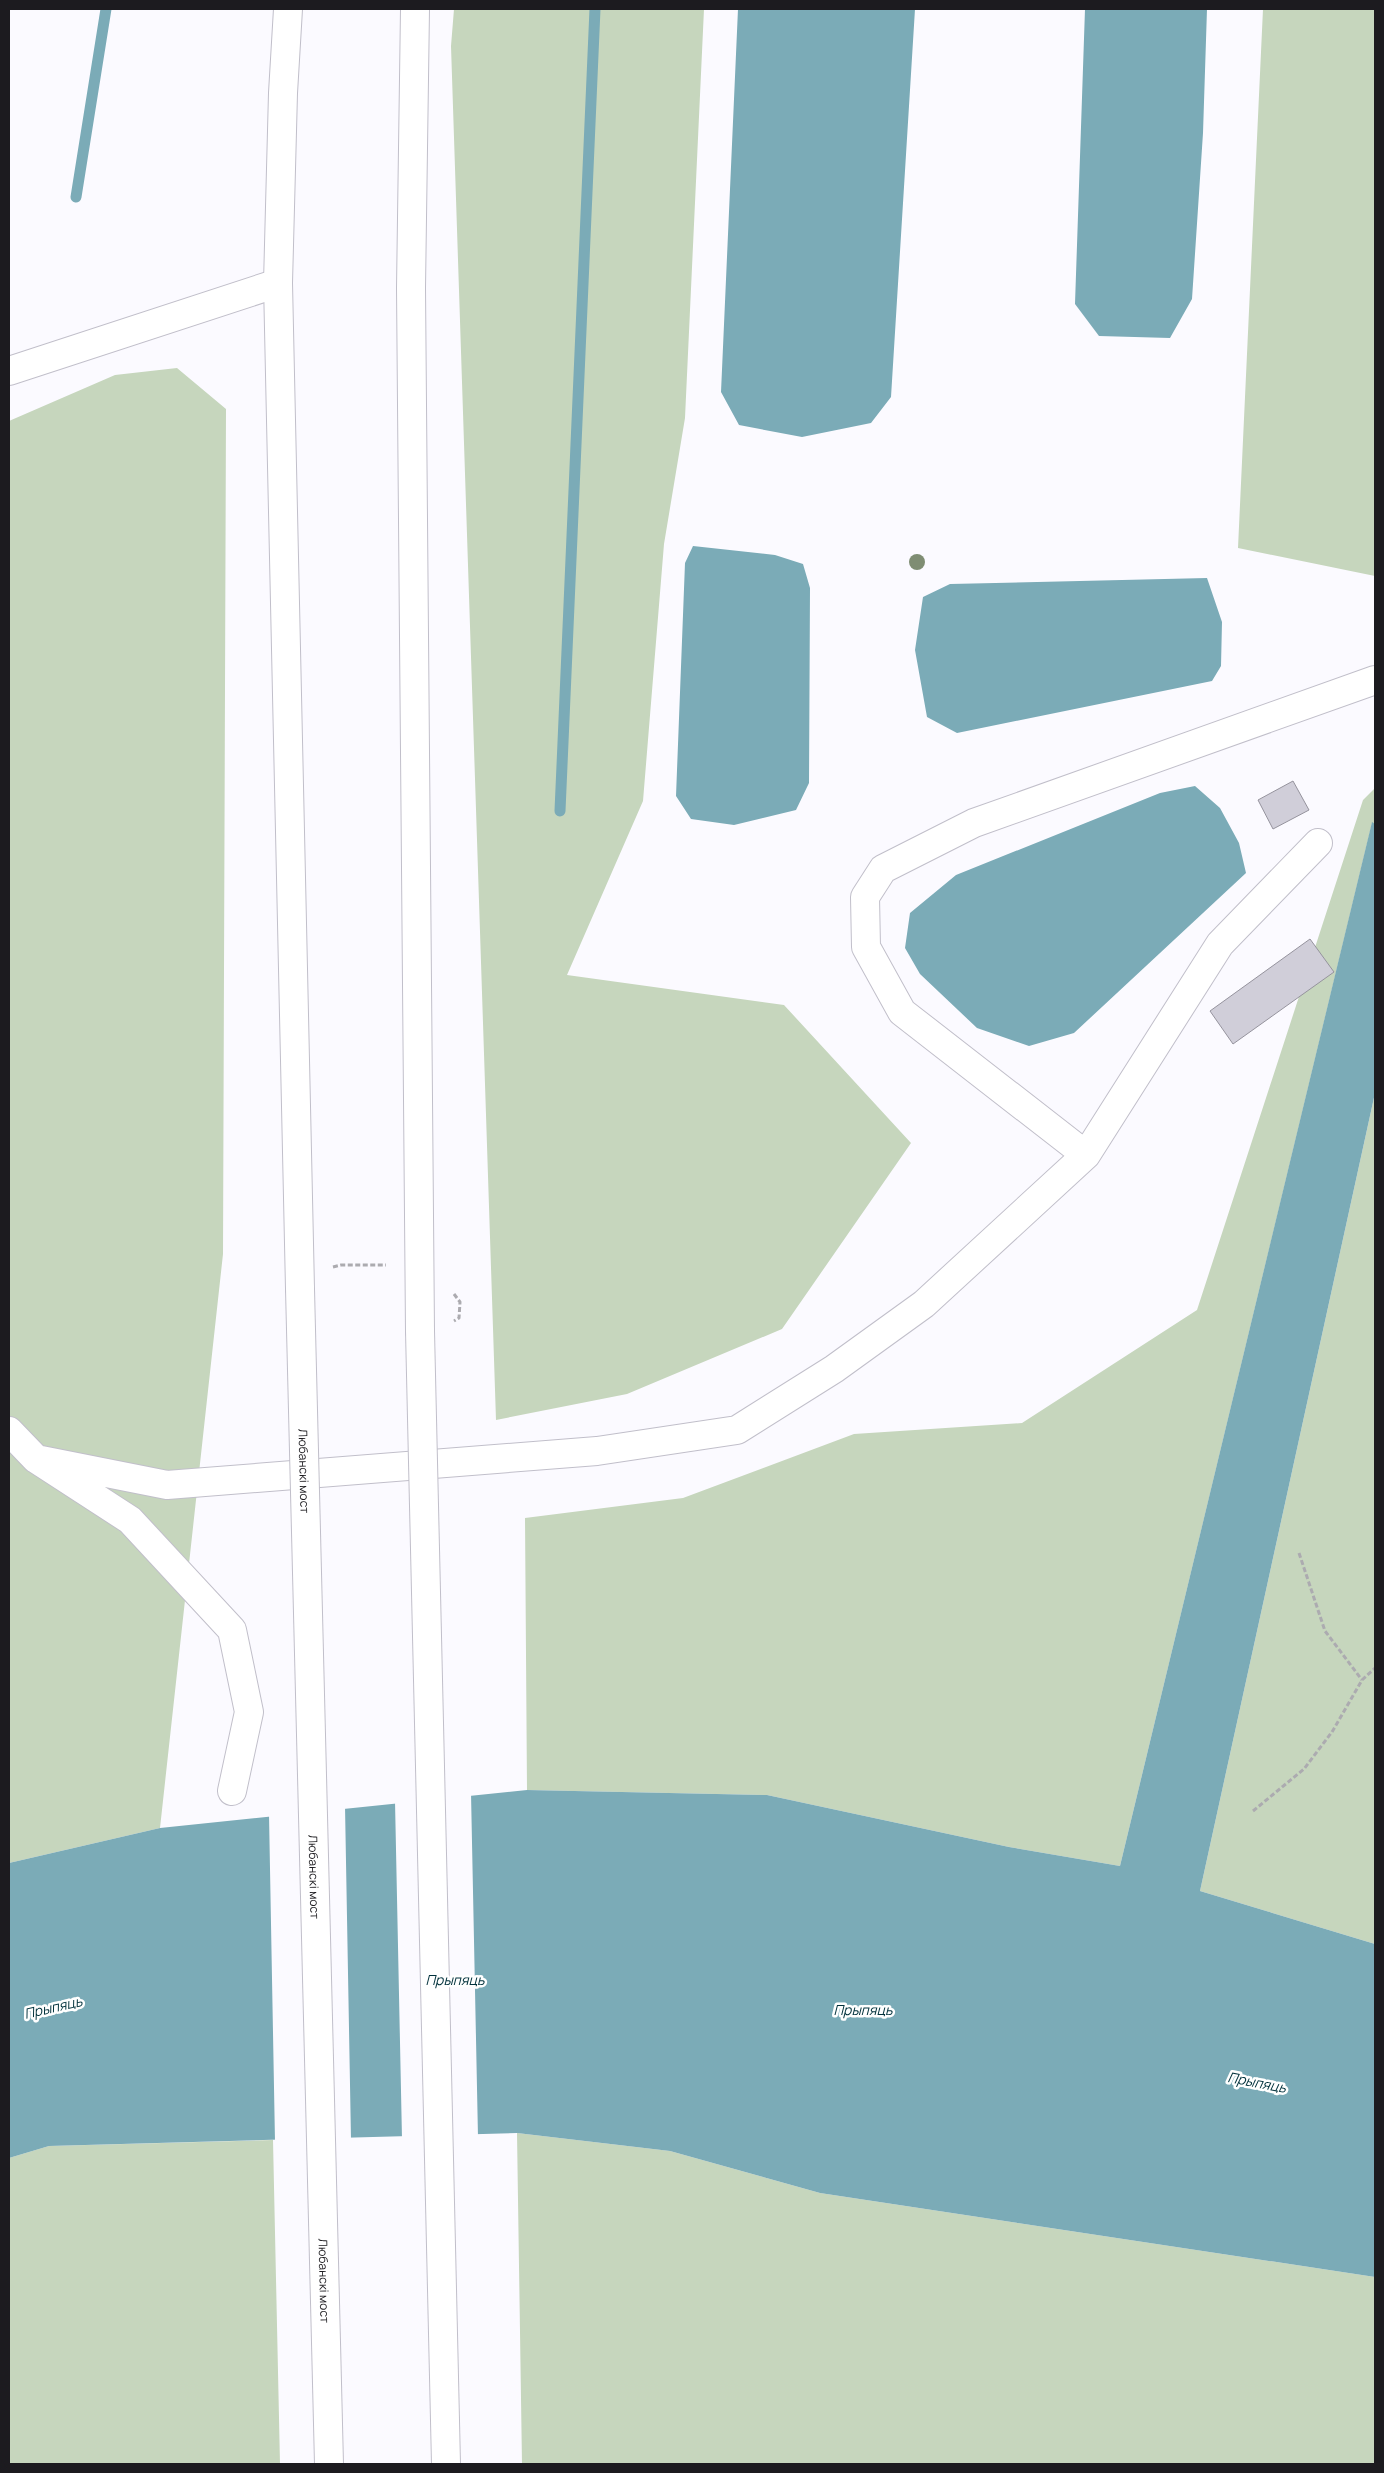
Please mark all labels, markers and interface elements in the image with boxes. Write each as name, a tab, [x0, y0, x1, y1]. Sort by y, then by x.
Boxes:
street label: Любанскі мост	[295, 1429, 314, 1513]
street label: Любанскі мост	[305, 1834, 324, 1919]
water label: Прыпяць	[425, 1970, 485, 1989]
water label: Прыпяць	[22, 1991, 84, 2023]
water label: Прыпяць	[833, 2000, 893, 2019]
water label: Прыпяць	[1226, 2067, 1288, 2097]
street label: Любанскі мост	[315, 2238, 334, 2323]

